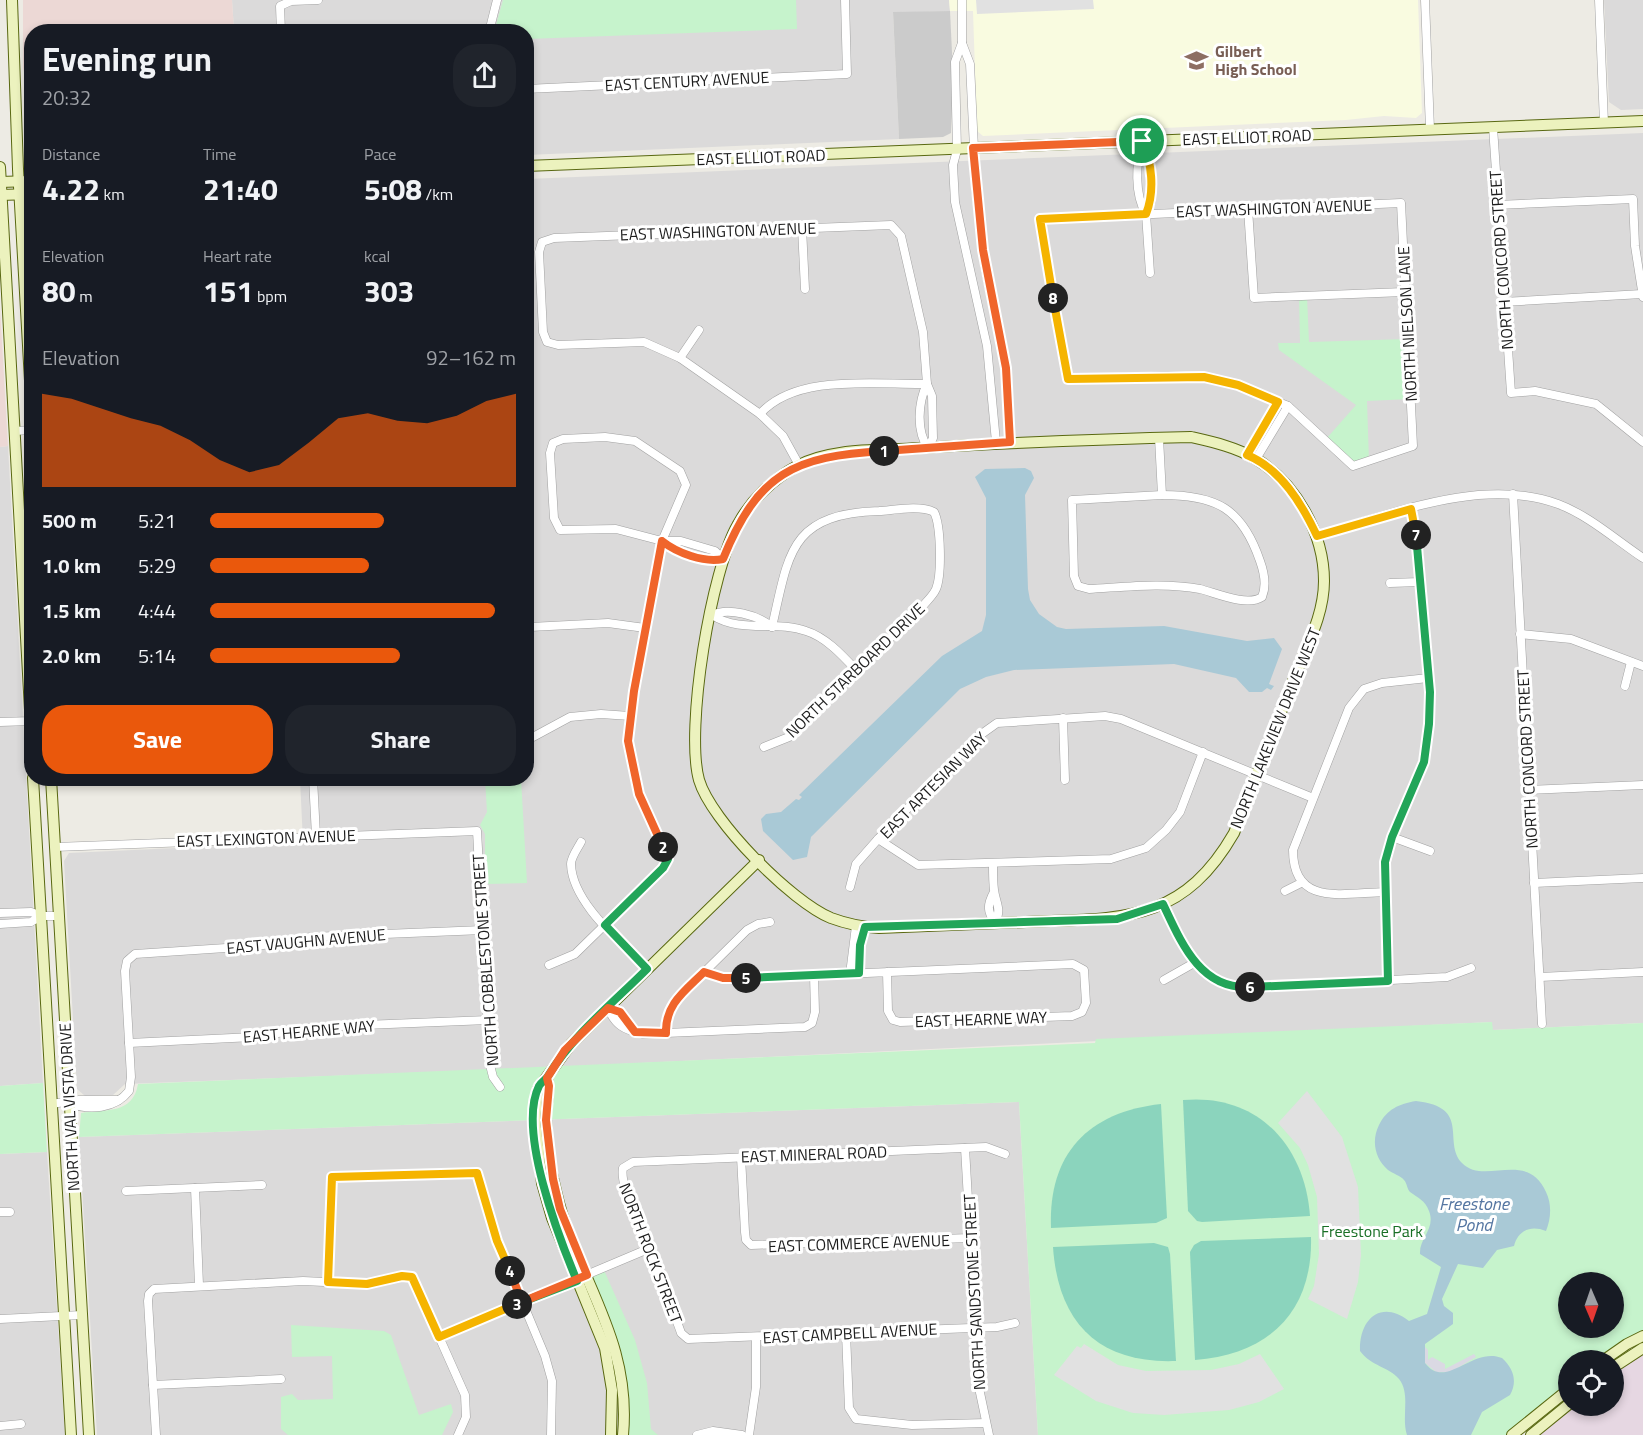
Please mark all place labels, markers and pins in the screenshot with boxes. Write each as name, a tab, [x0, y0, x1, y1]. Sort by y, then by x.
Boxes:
place label: Gilbert High School	[1215, 39, 1297, 81]
school or university icon: Gilbert High School	[1184, 47, 1210, 73]
pin	[1116, 115, 1167, 166]
pin: 8	[1038, 283, 1068, 313]
pin: 1	[869, 436, 899, 466]
pin: 7	[1401, 520, 1431, 550]
pin: 2	[648, 832, 678, 862]
pin: 5	[731, 963, 761, 993]
pin: 6	[1235, 972, 1265, 1002]
pin: 4	[495, 1256, 525, 1286]
pin: 3	[502, 1289, 532, 1319]

